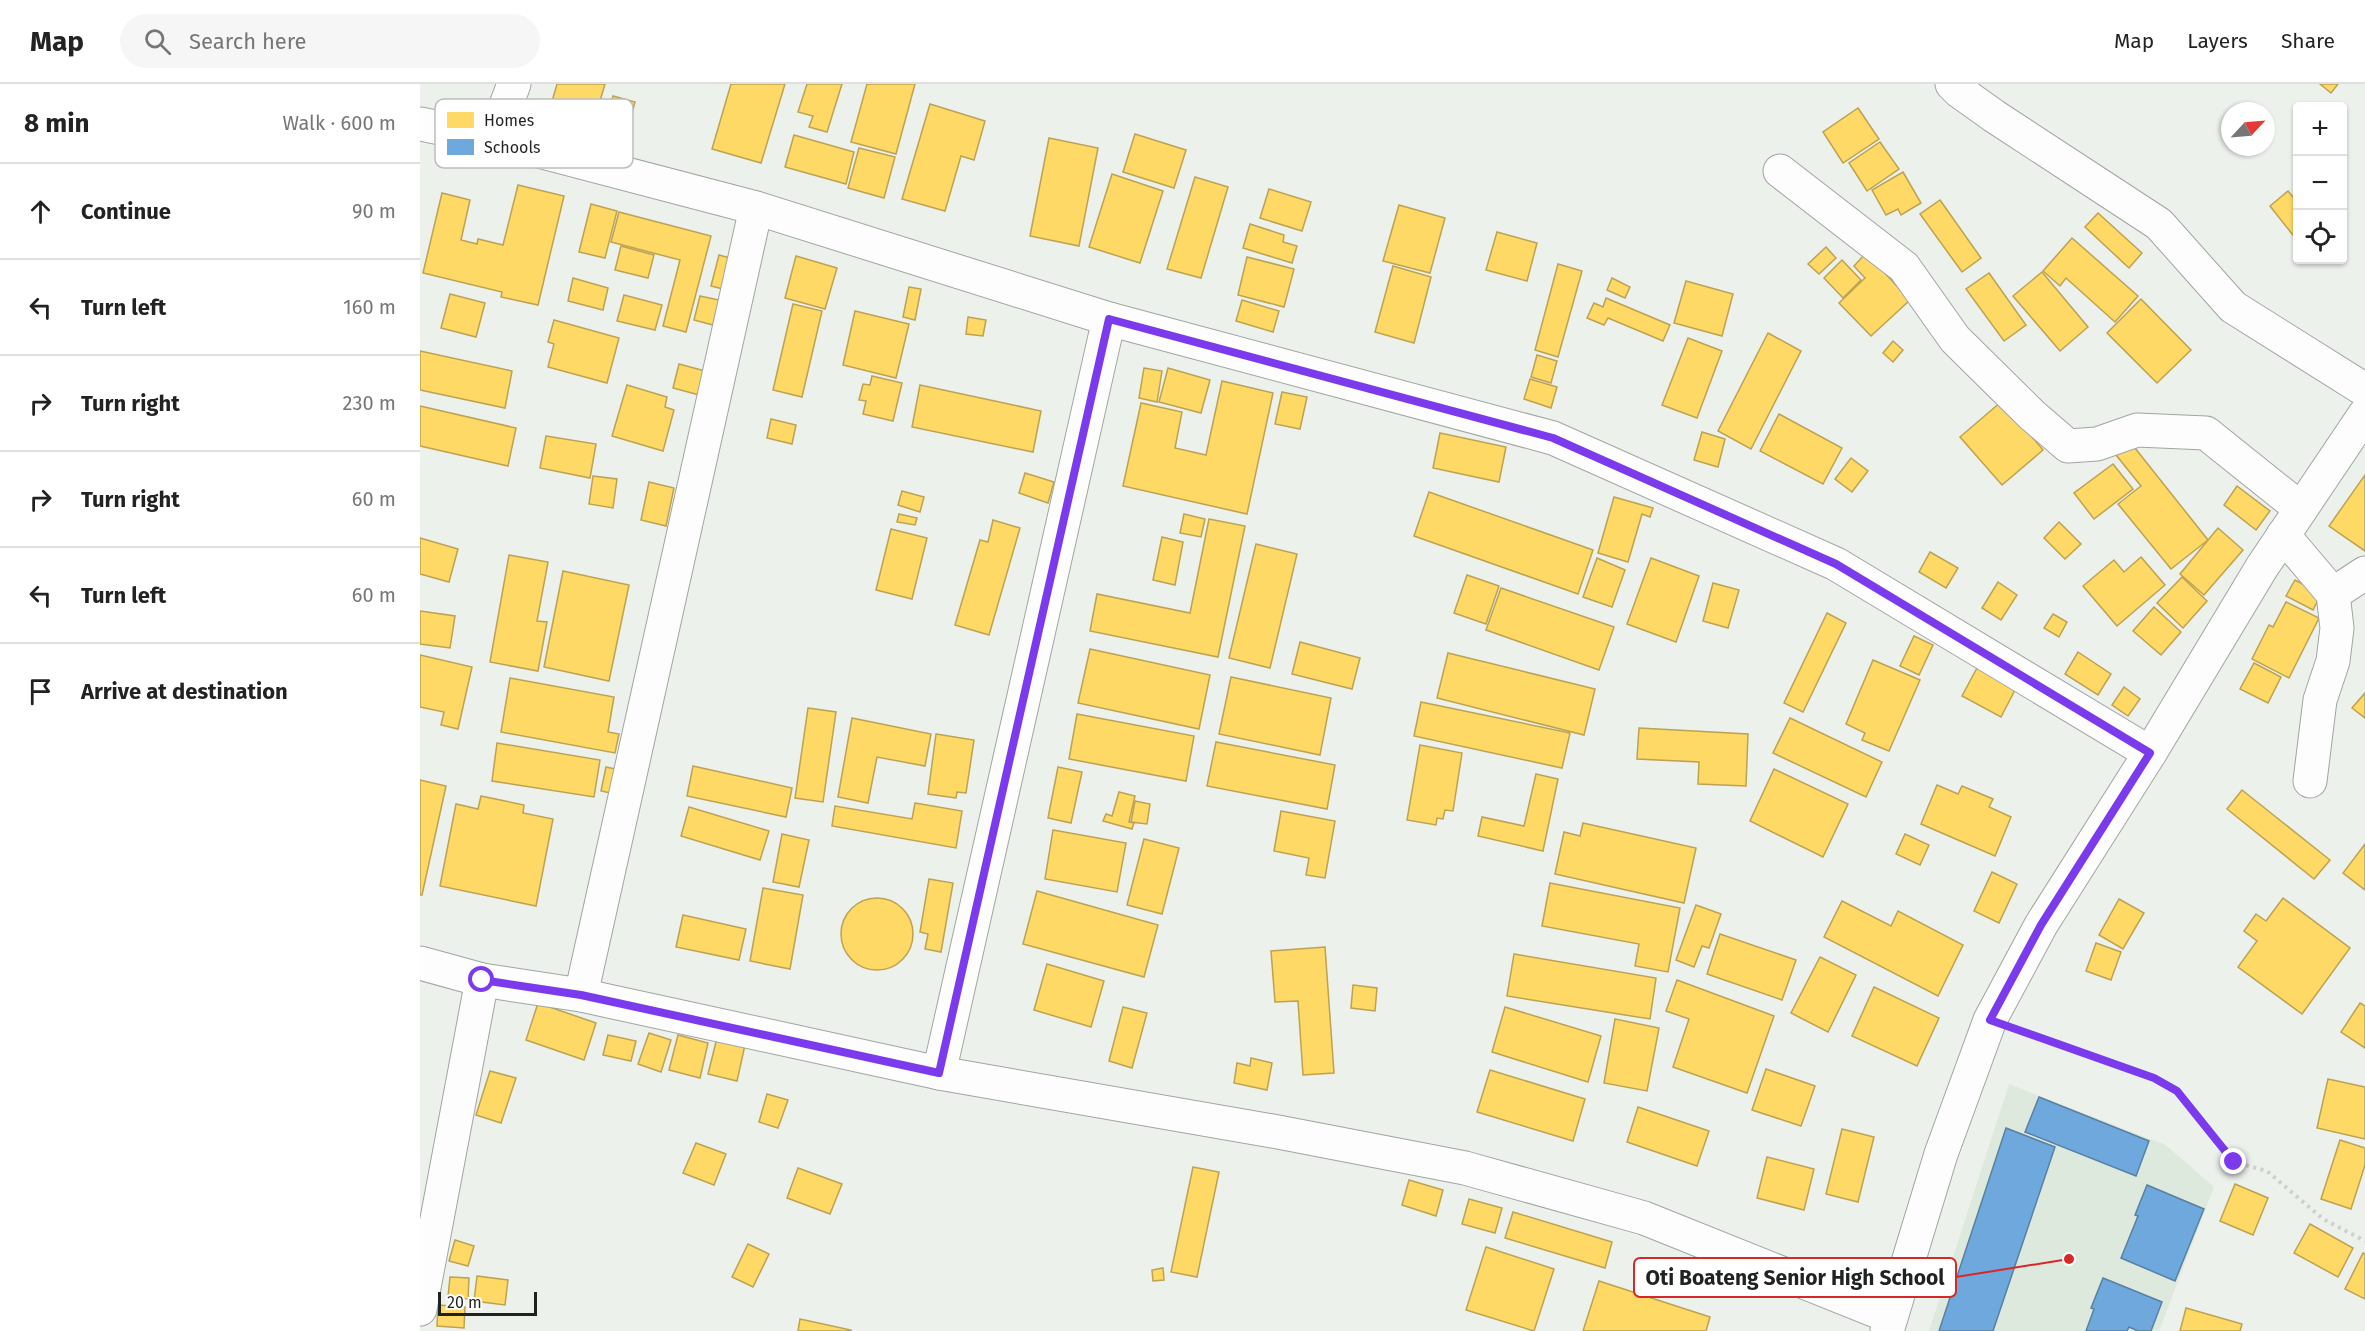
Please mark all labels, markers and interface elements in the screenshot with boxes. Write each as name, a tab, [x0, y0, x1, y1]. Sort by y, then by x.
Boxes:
search box	[120, 14, 540, 68]
text: Map	[30, 25, 84, 58]
icon: search	[141, 25, 174, 58]
text: Search here	[189, 28, 307, 55]
text: Map	[2114, 28, 2154, 54]
text: Layers	[2187, 28, 2248, 54]
text: Share	[2281, 28, 2335, 54]
legend	[435, 99, 633, 168]
north arrow	[2221, 102, 2275, 156]
map controls	[2293, 102, 2347, 264]
button: +	[2293, 102, 2347, 156]
text: 8 min	[24, 108, 90, 139]
text: Walk · 600 m	[282, 111, 396, 135]
text: Homes	[484, 111, 534, 130]
text: Schools	[484, 138, 541, 157]
button: −	[2293, 156, 2347, 210]
icon: ahead	[24, 195, 57, 228]
text: Continue	[81, 198, 171, 225]
text: 90 m	[352, 199, 396, 223]
button: locate	[2293, 210, 2347, 264]
icon: left	[24, 291, 57, 324]
text: Turn left	[81, 294, 166, 321]
text: 160 m	[343, 295, 396, 319]
icon: right	[24, 387, 57, 420]
text: Turn right	[81, 390, 180, 417]
text: 230 m	[343, 391, 396, 415]
icon: right	[24, 483, 57, 516]
text: Turn right	[81, 486, 180, 513]
text: 60 m	[352, 487, 396, 511]
icon: left	[24, 579, 57, 612]
text: Turn left	[81, 582, 166, 609]
text: 60 m	[352, 583, 396, 607]
icon: arrive	[24, 675, 57, 708]
text: Arrive at destination	[81, 678, 288, 705]
route start	[468, 966, 494, 992]
route end	[2220, 1148, 2246, 1174]
callout: Oti Boateng Senior High School	[1634, 1258, 1956, 1297]
text: Oti Boateng Senior High School	[1646, 1265, 1945, 1291]
scale bar	[438, 1289, 537, 1316]
text: 20 m	[447, 1293, 482, 1312]

